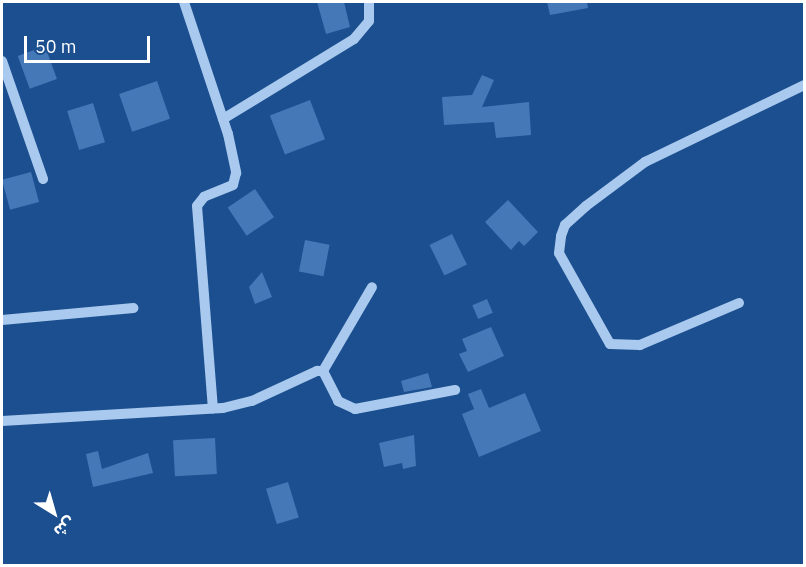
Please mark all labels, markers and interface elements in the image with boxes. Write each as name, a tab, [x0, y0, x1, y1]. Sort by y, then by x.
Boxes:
scale bar	[27, 24, 153, 62]
text: 50 m	[35, 35, 77, 58]
north arrow	[24, 483, 84, 543]
text: ش	[50, 513, 80, 542]

